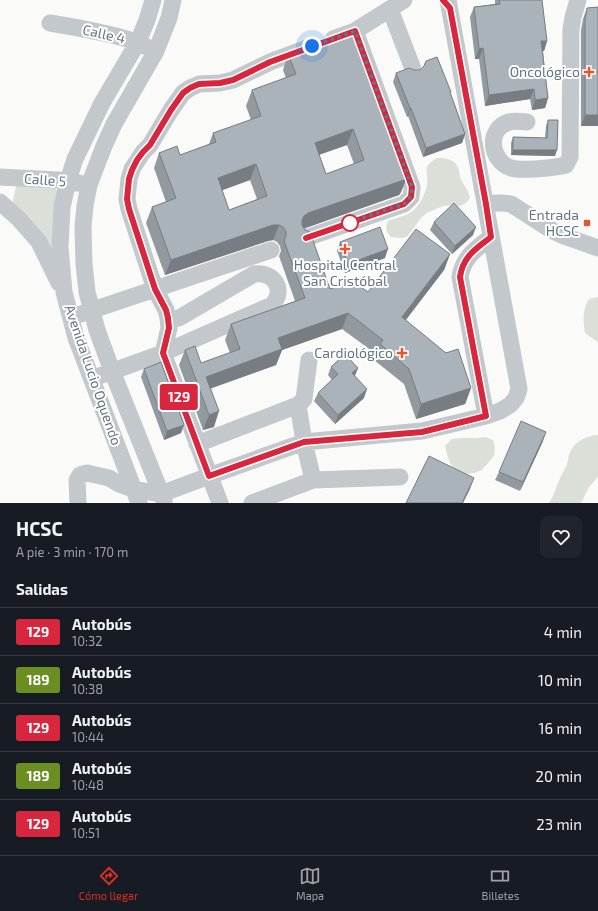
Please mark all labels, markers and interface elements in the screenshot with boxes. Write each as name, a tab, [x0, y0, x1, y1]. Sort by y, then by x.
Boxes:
street label: Calle 4	[81, 20, 127, 47]
your location	[302, 36, 322, 56]
place label: Oncológico	[510, 63, 580, 80]
marker: Oncológico	[583, 66, 595, 78]
street label: Calle 5	[23, 170, 67, 189]
place label: Entrada HCSC	[529, 206, 579, 239]
unlabelled marker	[341, 214, 359, 232]
marker: Entrada HCSC	[582, 218, 592, 228]
marker: Hospital Central San Cristóbal	[339, 243, 351, 255]
place label: Hospital Central San Cristóbal	[294, 256, 397, 289]
street label: Avenida Lucio Oquendo	[61, 302, 125, 447]
place label: Cardiológico	[314, 344, 393, 361]
marker: Cardiológico	[396, 347, 408, 359]
line badge: 129	[156, 384, 202, 410]
text: 129	[168, 388, 190, 405]
button: heart	[540, 516, 582, 558]
text: HCSC	[16, 517, 63, 540]
text: A pie · 3 min · 170 m	[16, 544, 128, 560]
text: Salidas	[16, 580, 68, 598]
text: Autobús	[72, 615, 131, 633]
text: 129	[27, 623, 49, 640]
text: 4 min	[544, 623, 582, 641]
text: 10:32	[72, 633, 103, 649]
text: Autobús	[72, 663, 131, 681]
text: 189	[26, 671, 50, 688]
text: 10 min	[538, 671, 582, 689]
text: 10:38	[72, 681, 103, 697]
text: Autobús	[72, 711, 131, 729]
text: 129	[27, 719, 49, 736]
text: 16 min	[539, 719, 582, 737]
text: 10:44	[72, 729, 104, 745]
text: Autobús	[72, 759, 131, 777]
text: 189	[26, 767, 50, 784]
text: 20 min	[536, 767, 582, 785]
text: 10:48	[72, 777, 104, 793]
text: Autobús	[72, 807, 131, 825]
text: 129	[27, 815, 49, 832]
text: 23 min	[536, 815, 582, 833]
text: 10:51	[72, 825, 100, 841]
tab: Cómo llegar	[79, 865, 139, 902]
tab: Mapa	[296, 865, 324, 902]
tab: Billetes	[482, 865, 519, 902]

